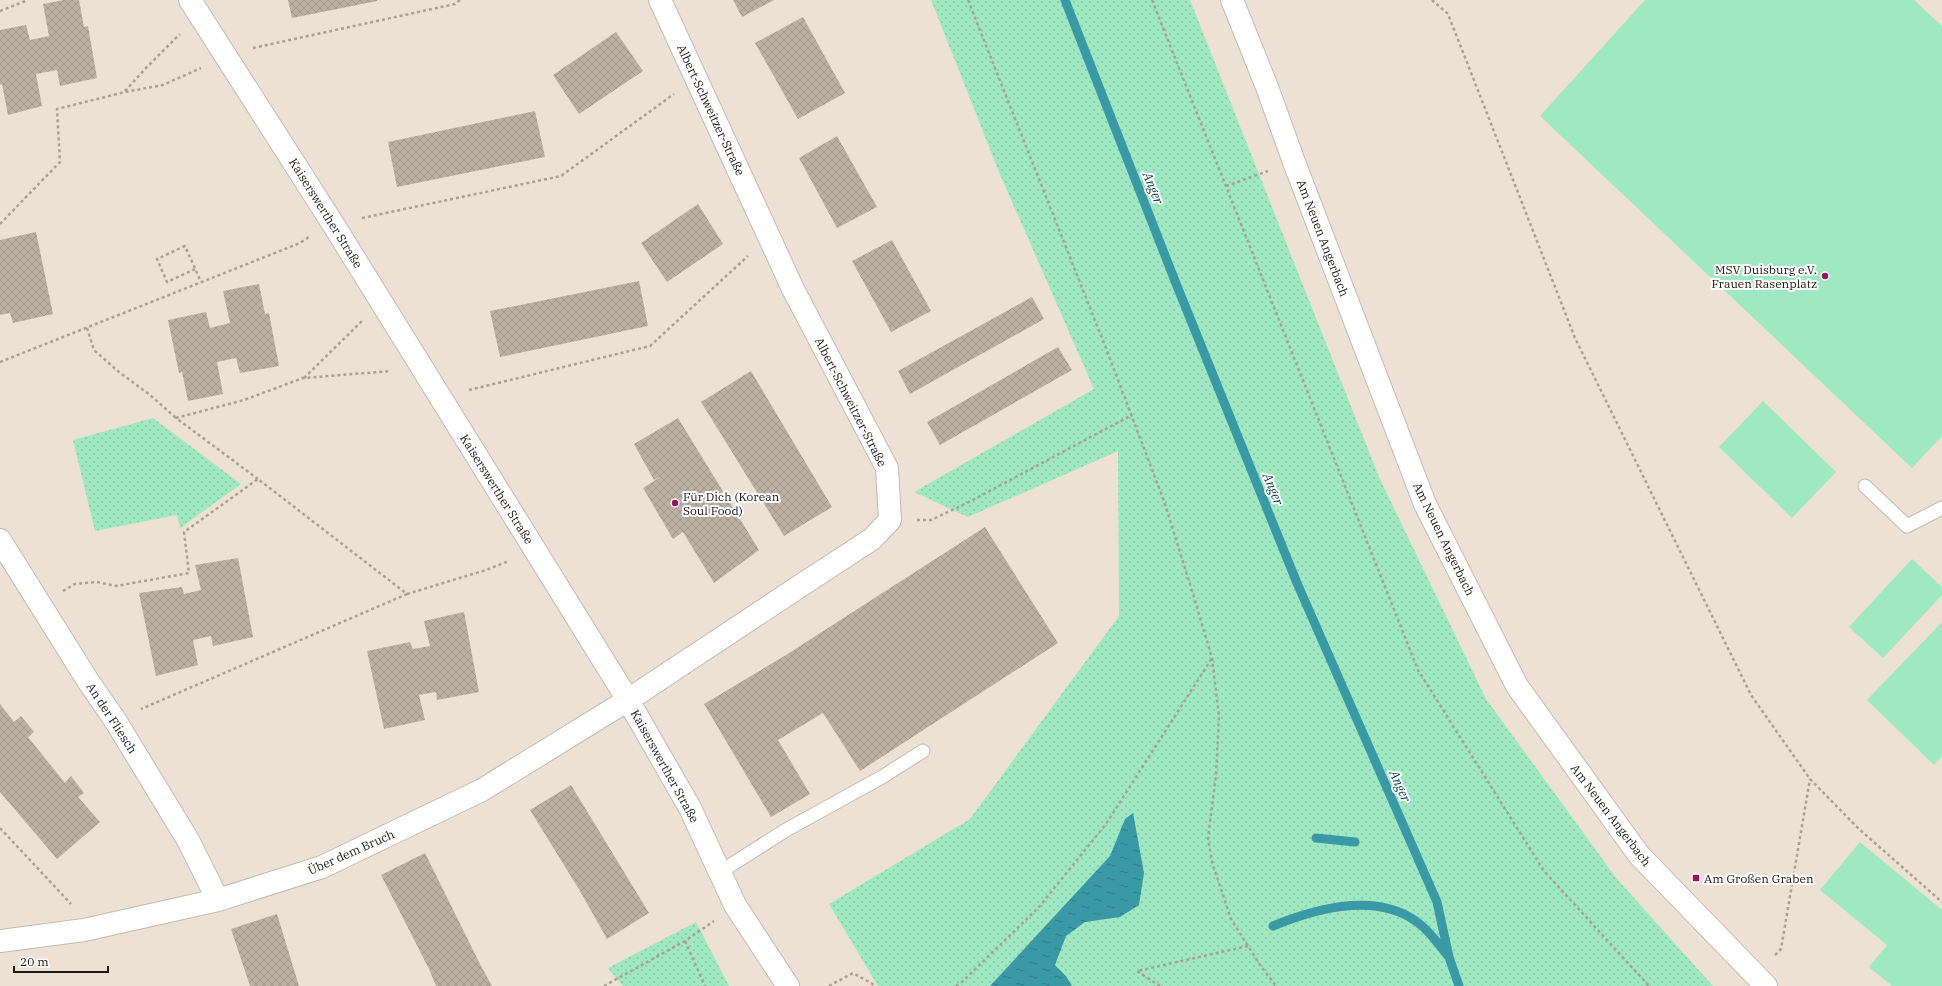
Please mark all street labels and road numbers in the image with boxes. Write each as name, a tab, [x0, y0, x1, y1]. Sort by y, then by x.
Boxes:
street label: Albert-Schweitzer-Straße	[674, 42, 748, 178]
street label: Kaiserswerther Straße	[286, 155, 366, 271]
street label: Am Neuen Angerbach	[1294, 177, 1352, 299]
street label: Albert-Schweitzer-Straße	[812, 335, 890, 469]
street label: Kaiserswerther Straße	[457, 431, 537, 547]
street label: Am Neuen Angerbach	[1410, 480, 1478, 599]
street label: An der Fliesch	[84, 680, 141, 757]
street label: Kaiserswerther Straße	[628, 707, 702, 825]
street label: Am Neuen Angerbach	[1568, 761, 1655, 869]
street label: Über dem Bruch	[305, 826, 397, 878]

